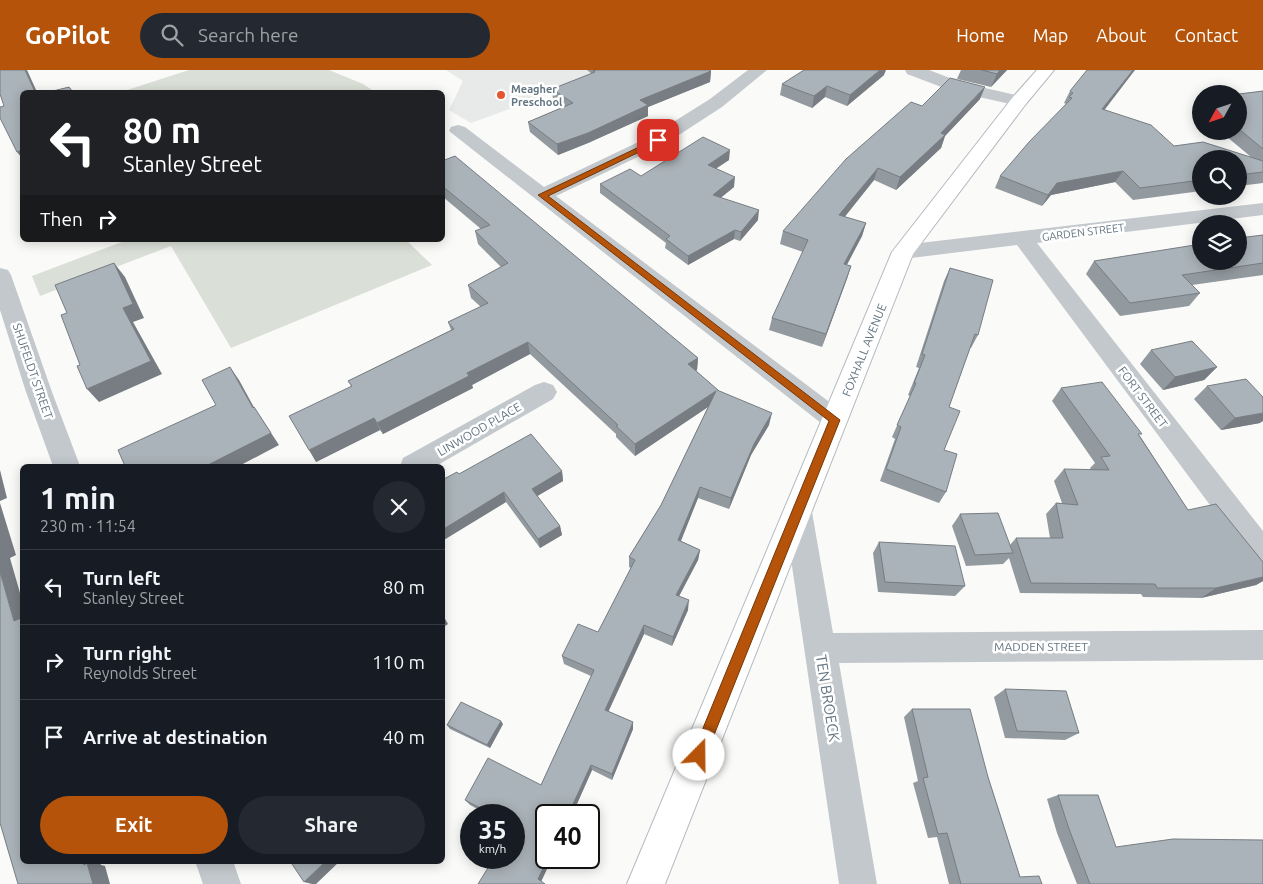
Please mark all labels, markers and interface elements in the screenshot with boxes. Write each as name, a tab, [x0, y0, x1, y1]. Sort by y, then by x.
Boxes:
search box	[140, 13, 490, 58]
icon: search	[158, 21, 186, 49]
text: GoPilot	[25, 22, 110, 49]
text: Search here	[198, 24, 298, 46]
text: Home	[956, 25, 1005, 45]
text: Map	[1033, 25, 1068, 45]
text: About	[1096, 25, 1146, 45]
text: Contact	[1174, 25, 1238, 45]
place label: Meagher Preschool	[511, 83, 563, 108]
north arrow	[1192, 85, 1248, 140]
map controls	[1192, 85, 1247, 270]
marker: Meagher Preschool	[495, 89, 507, 101]
icon: left	[40, 110, 105, 175]
text: 80 m	[123, 110, 201, 150]
pin	[637, 119, 679, 161]
icon: arrive	[644, 126, 672, 154]
button: search	[1192, 150, 1247, 205]
text: Stanley Street	[123, 151, 262, 176]
icon: right	[93, 205, 121, 233]
text: Then	[40, 208, 83, 230]
button: layers	[1192, 215, 1247, 270]
street label: GARDEN STREET	[1041, 221, 1125, 243]
street label: FOXHALL AVENUE	[839, 301, 889, 398]
street label: SHUFELDT STREET	[11, 321, 56, 421]
street label: FORT STREET	[1116, 364, 1170, 430]
street label: LINWOOD PLACE	[435, 400, 523, 458]
text: 1 min	[40, 481, 116, 515]
button: close	[373, 481, 425, 533]
text: 230 m · 11:54	[40, 517, 136, 535]
text: Turn left	[83, 567, 161, 589]
icon: left	[40, 573, 68, 601]
text: 80 m	[383, 576, 425, 598]
text: Stanley Street	[83, 589, 184, 607]
street label: MADDEN STREET	[994, 640, 1088, 653]
text: Turn right	[83, 642, 171, 664]
icon: right	[40, 648, 68, 676]
text: 110 m	[372, 651, 425, 673]
street label: TEN BROECK	[813, 653, 843, 743]
text: Reynolds Street	[83, 664, 197, 682]
icon: arrive	[40, 723, 68, 751]
text: Arrive at destination	[83, 726, 268, 748]
text: 40 m	[383, 726, 425, 748]
position arrow	[672, 728, 724, 780]
button: Exit	[40, 796, 228, 854]
button: Share	[238, 796, 425, 854]
speed limit sign: 40	[535, 804, 600, 869]
text: 35	[478, 816, 507, 844]
text: km/h	[479, 842, 506, 855]

